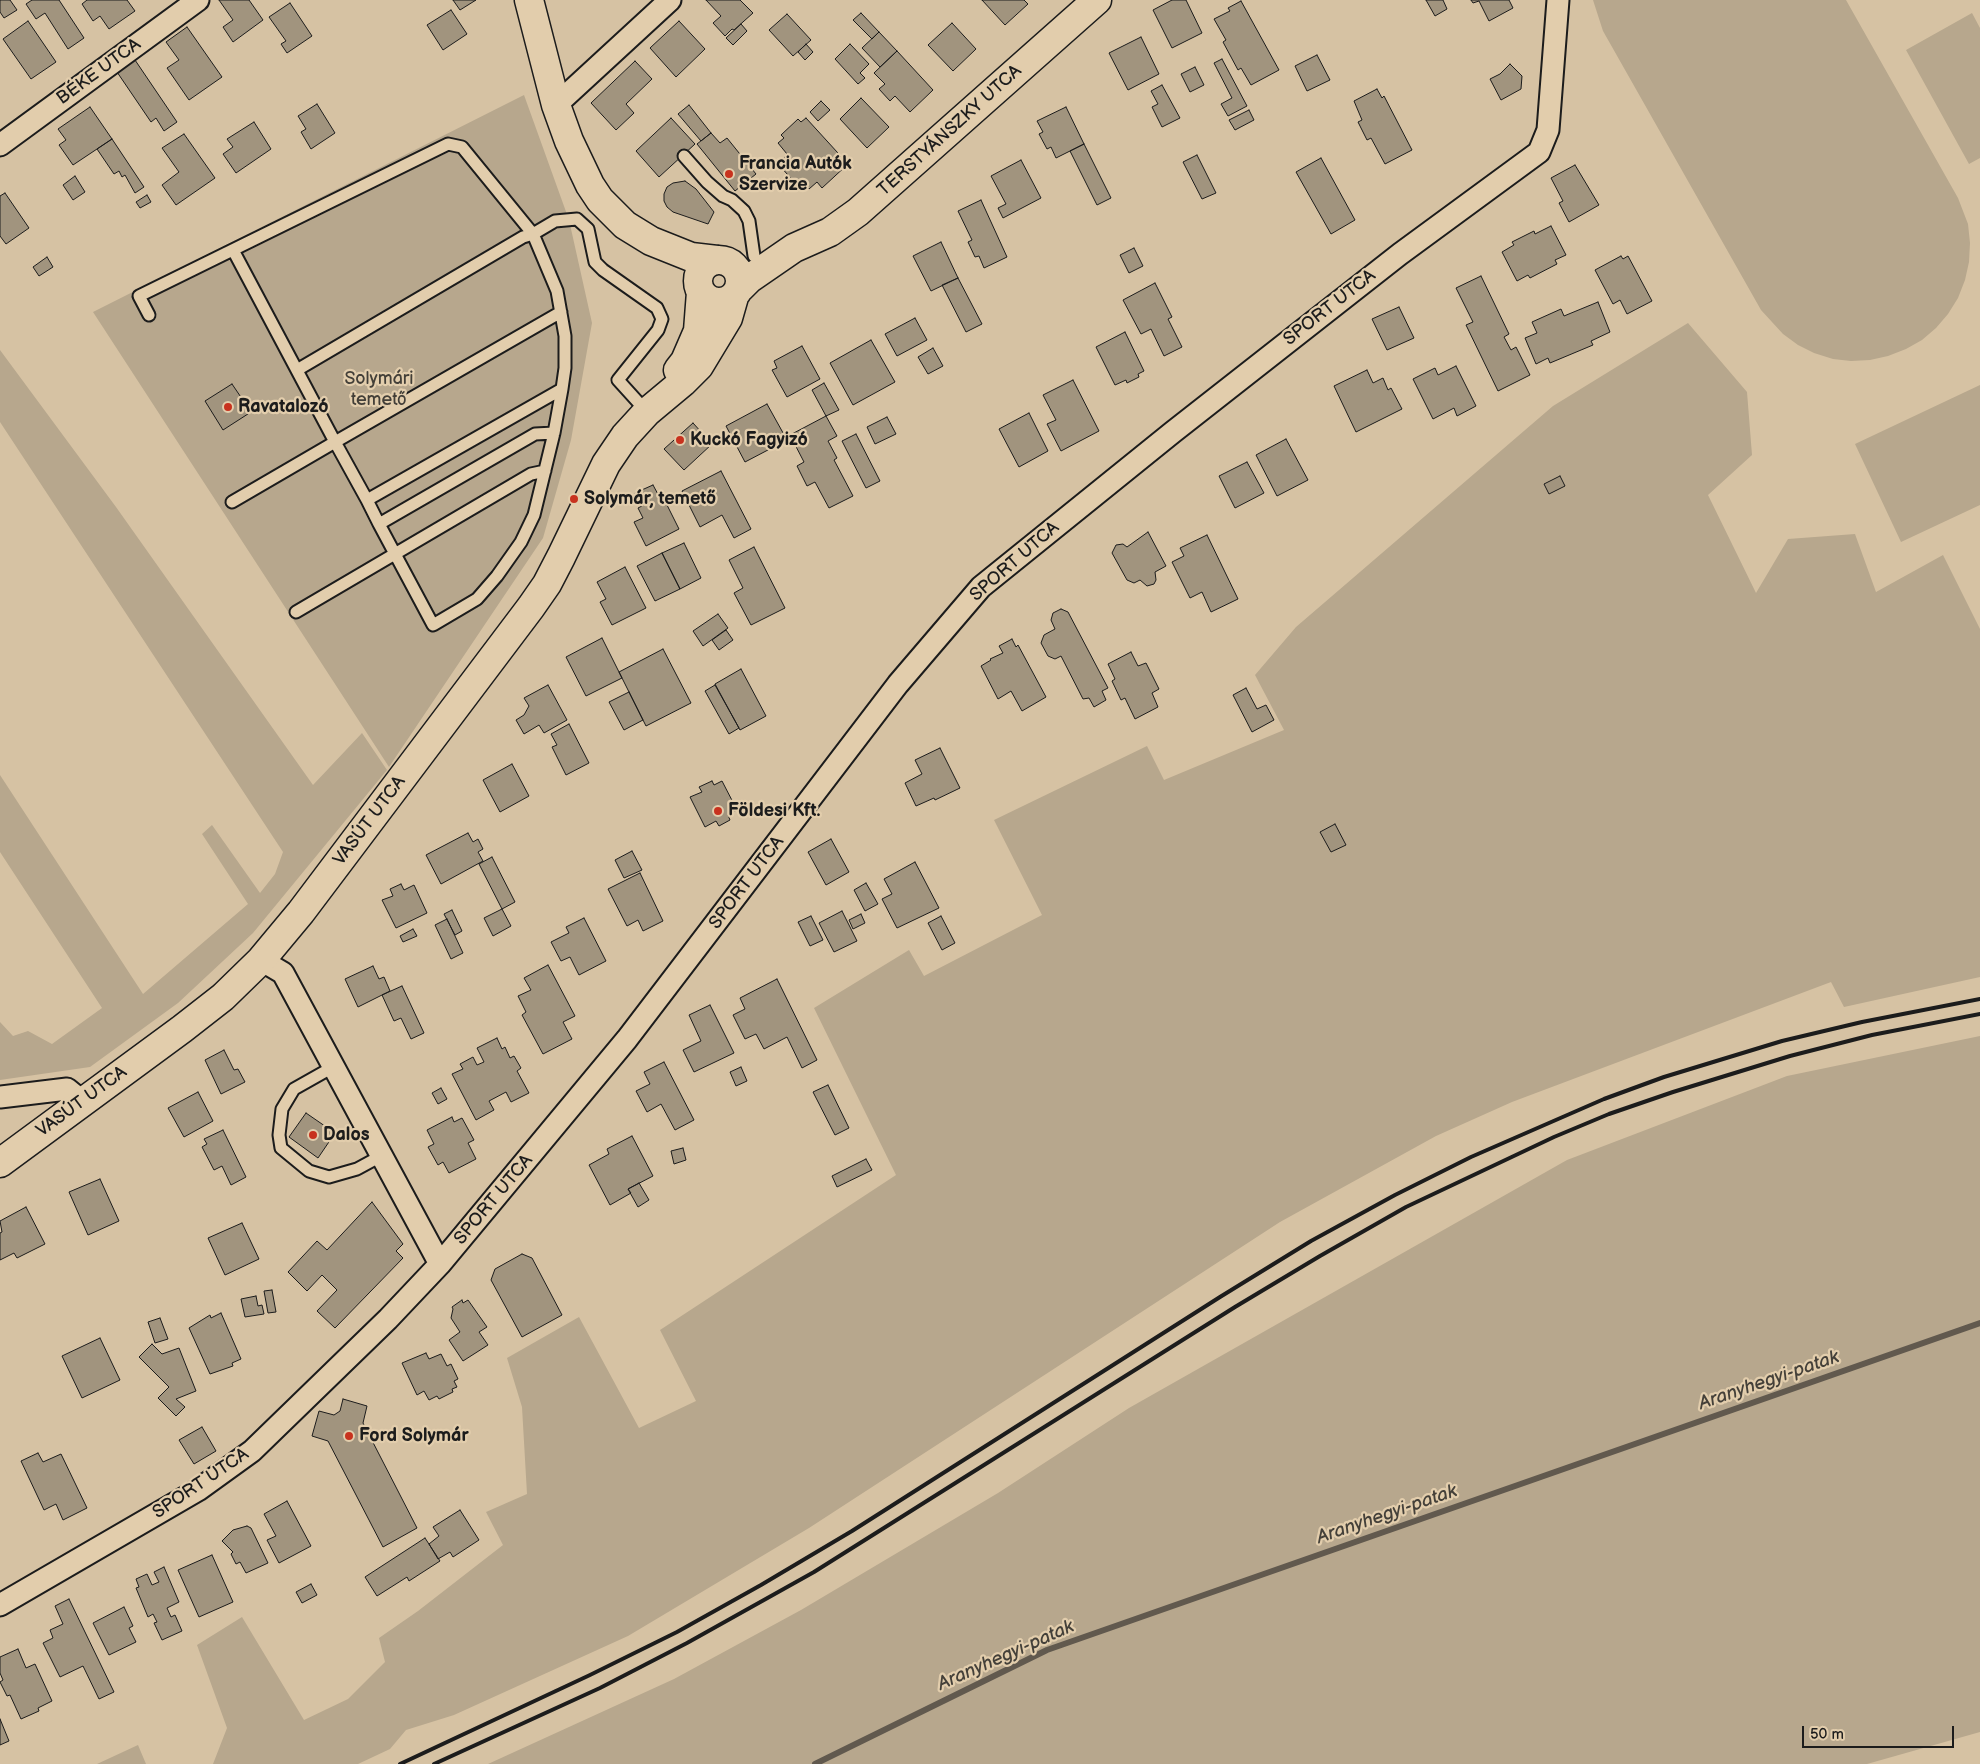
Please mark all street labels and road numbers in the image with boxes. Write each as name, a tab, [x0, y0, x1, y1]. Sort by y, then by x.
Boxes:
street label: BÉKE UTCA	[53, 34, 145, 110]
street label: TERSTYÁNSZKY UTCA	[874, 61, 1026, 201]
street label: SPORT UTCA	[1280, 265, 1380, 351]
street label: SPORT UTCA	[966, 517, 1064, 607]
street label: VASÚT UTCA	[329, 772, 411, 870]
street label: SPORT UTCA	[705, 832, 789, 934]
street label: VASÚT UTCA	[33, 1062, 131, 1142]
street label: SPORT UTCA	[450, 1151, 538, 1249]
street label: SPORT UTCA	[149, 1444, 253, 1524]

